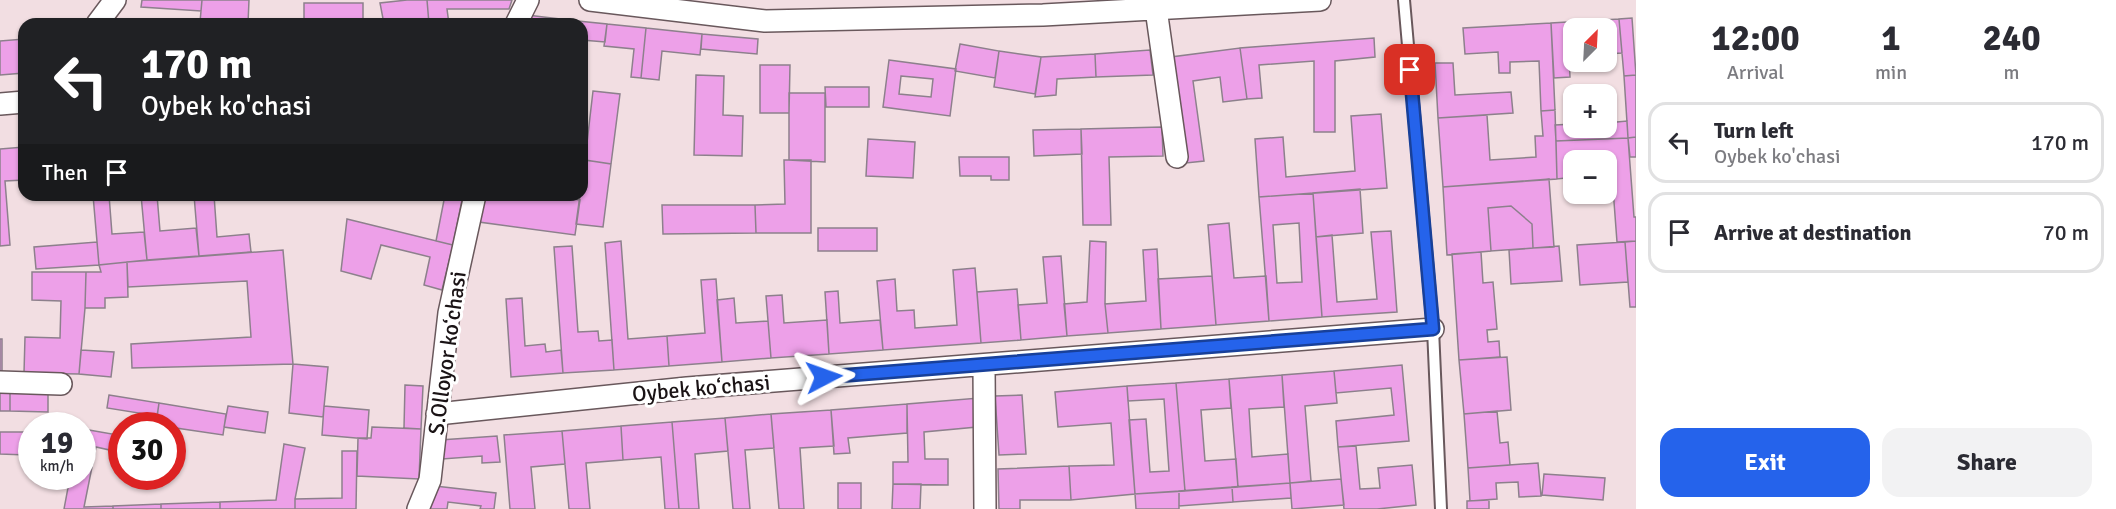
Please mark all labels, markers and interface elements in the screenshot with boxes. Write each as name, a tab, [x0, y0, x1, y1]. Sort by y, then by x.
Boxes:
text: 12:00	[1711, 16, 1800, 61]
text: 1	[1881, 16, 1901, 61]
text: 240	[1982, 16, 2041, 61]
north arrow	[1563, 18, 1617, 72]
map controls	[1563, 18, 1617, 204]
text: 170 m	[141, 39, 252, 90]
icon: left	[42, 42, 120, 120]
pin	[1384, 44, 1435, 95]
icon: arrive	[1393, 53, 1426, 86]
text: Arrival	[1727, 60, 1784, 85]
text: min	[1875, 60, 1907, 85]
text: m	[2004, 60, 2020, 85]
button: +	[1563, 84, 1617, 138]
text: Oybek ko'chasi	[141, 90, 312, 123]
text: Turn left	[1714, 117, 1794, 144]
icon: left	[1663, 126, 1696, 159]
text: 170 m	[2031, 129, 2089, 156]
text: Oybek ko'chasi	[1714, 144, 1840, 169]
button: −	[1563, 150, 1617, 204]
icon: arrive	[100, 156, 133, 189]
text: Then	[42, 159, 88, 186]
icon: arrive	[1663, 216, 1696, 249]
text: Arrive at destination	[1714, 219, 1911, 246]
text: 70 m	[2043, 219, 2089, 246]
street label: S.Olloyor koʻchasi	[422, 269, 472, 437]
position arrow	[792, 345, 856, 409]
street label: Oybek koʻchasi	[631, 369, 771, 407]
speed limit sign: 30	[108, 412, 186, 490]
text: 19	[41, 425, 73, 462]
button: Exit	[1660, 428, 1870, 497]
button: Share	[1882, 428, 2092, 497]
text: km/h	[40, 457, 74, 475]

